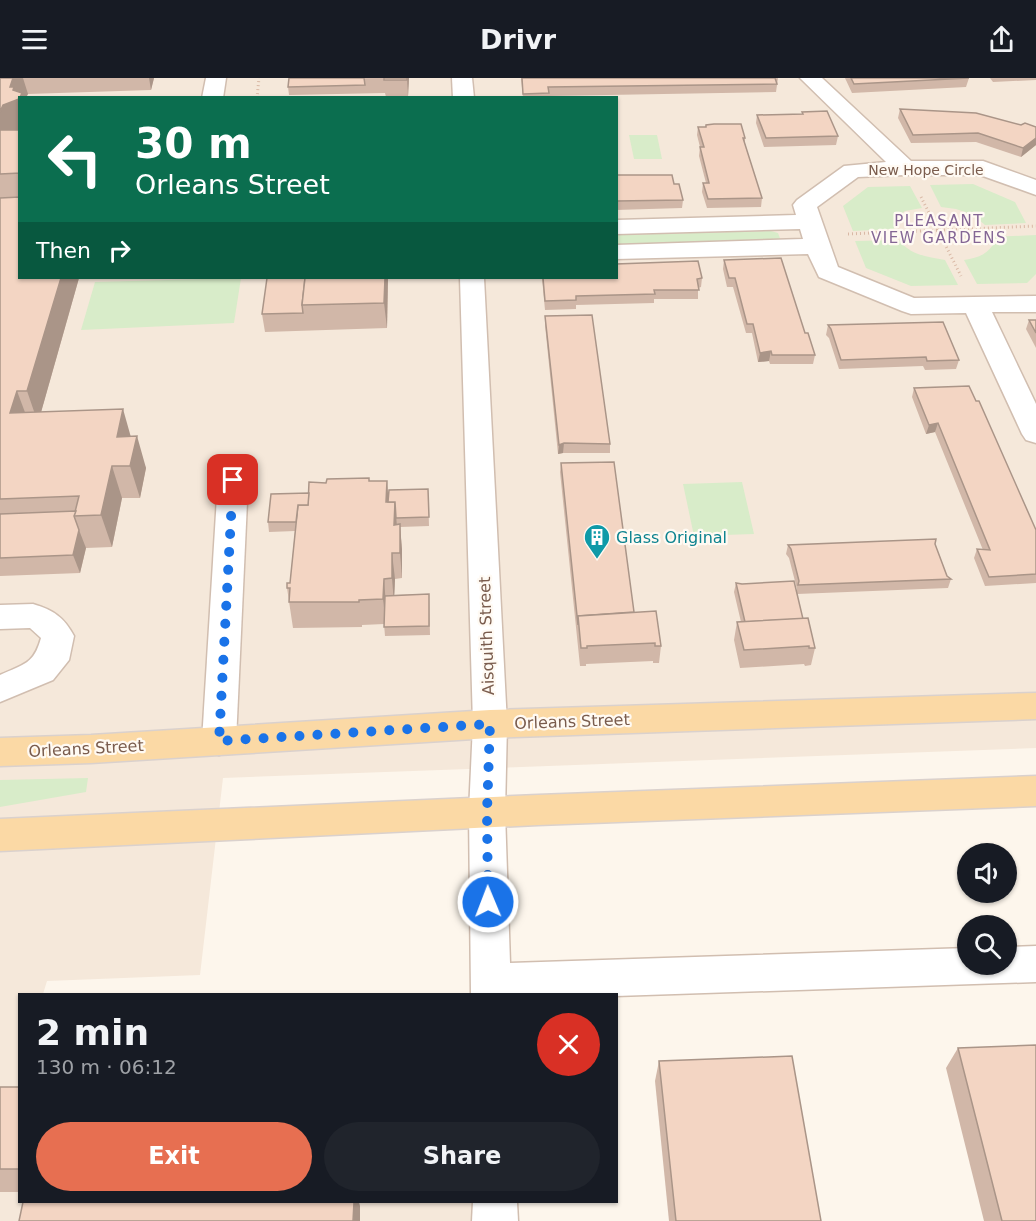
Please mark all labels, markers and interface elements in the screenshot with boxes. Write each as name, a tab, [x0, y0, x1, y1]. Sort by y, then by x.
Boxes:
icon: menu	[18, 23, 51, 56]
icon: share	[985, 23, 1018, 56]
text: Drivr	[480, 24, 556, 55]
text: 30 m	[135, 119, 252, 168]
icon: left	[36, 120, 114, 198]
street label: New Hope Circle	[868, 162, 984, 178]
text: Orleans Street	[135, 169, 330, 200]
district label: PLEASANT VIEW GARDENS	[871, 212, 1007, 247]
icon: right	[103, 234, 136, 267]
text: Then	[36, 238, 91, 263]
pin	[207, 454, 258, 505]
icon: arrive	[216, 463, 249, 496]
building icon: Glass Original	[582, 522, 612, 560]
place label: Glass Original	[616, 528, 727, 547]
street label: Aisquith Street	[475, 576, 498, 696]
street label: Orleans Street	[514, 710, 630, 733]
street label: Orleans Street	[28, 736, 144, 761]
map controls	[957, 843, 1017, 975]
button: sound	[957, 843, 1017, 903]
position arrow	[456, 870, 520, 934]
button: search	[957, 915, 1017, 975]
text: 2 min	[36, 1012, 149, 1053]
button: close	[537, 1013, 600, 1076]
text: 130 m · 06:12	[36, 1055, 177, 1079]
button: Exit	[36, 1122, 312, 1191]
button: Share	[324, 1122, 600, 1191]

